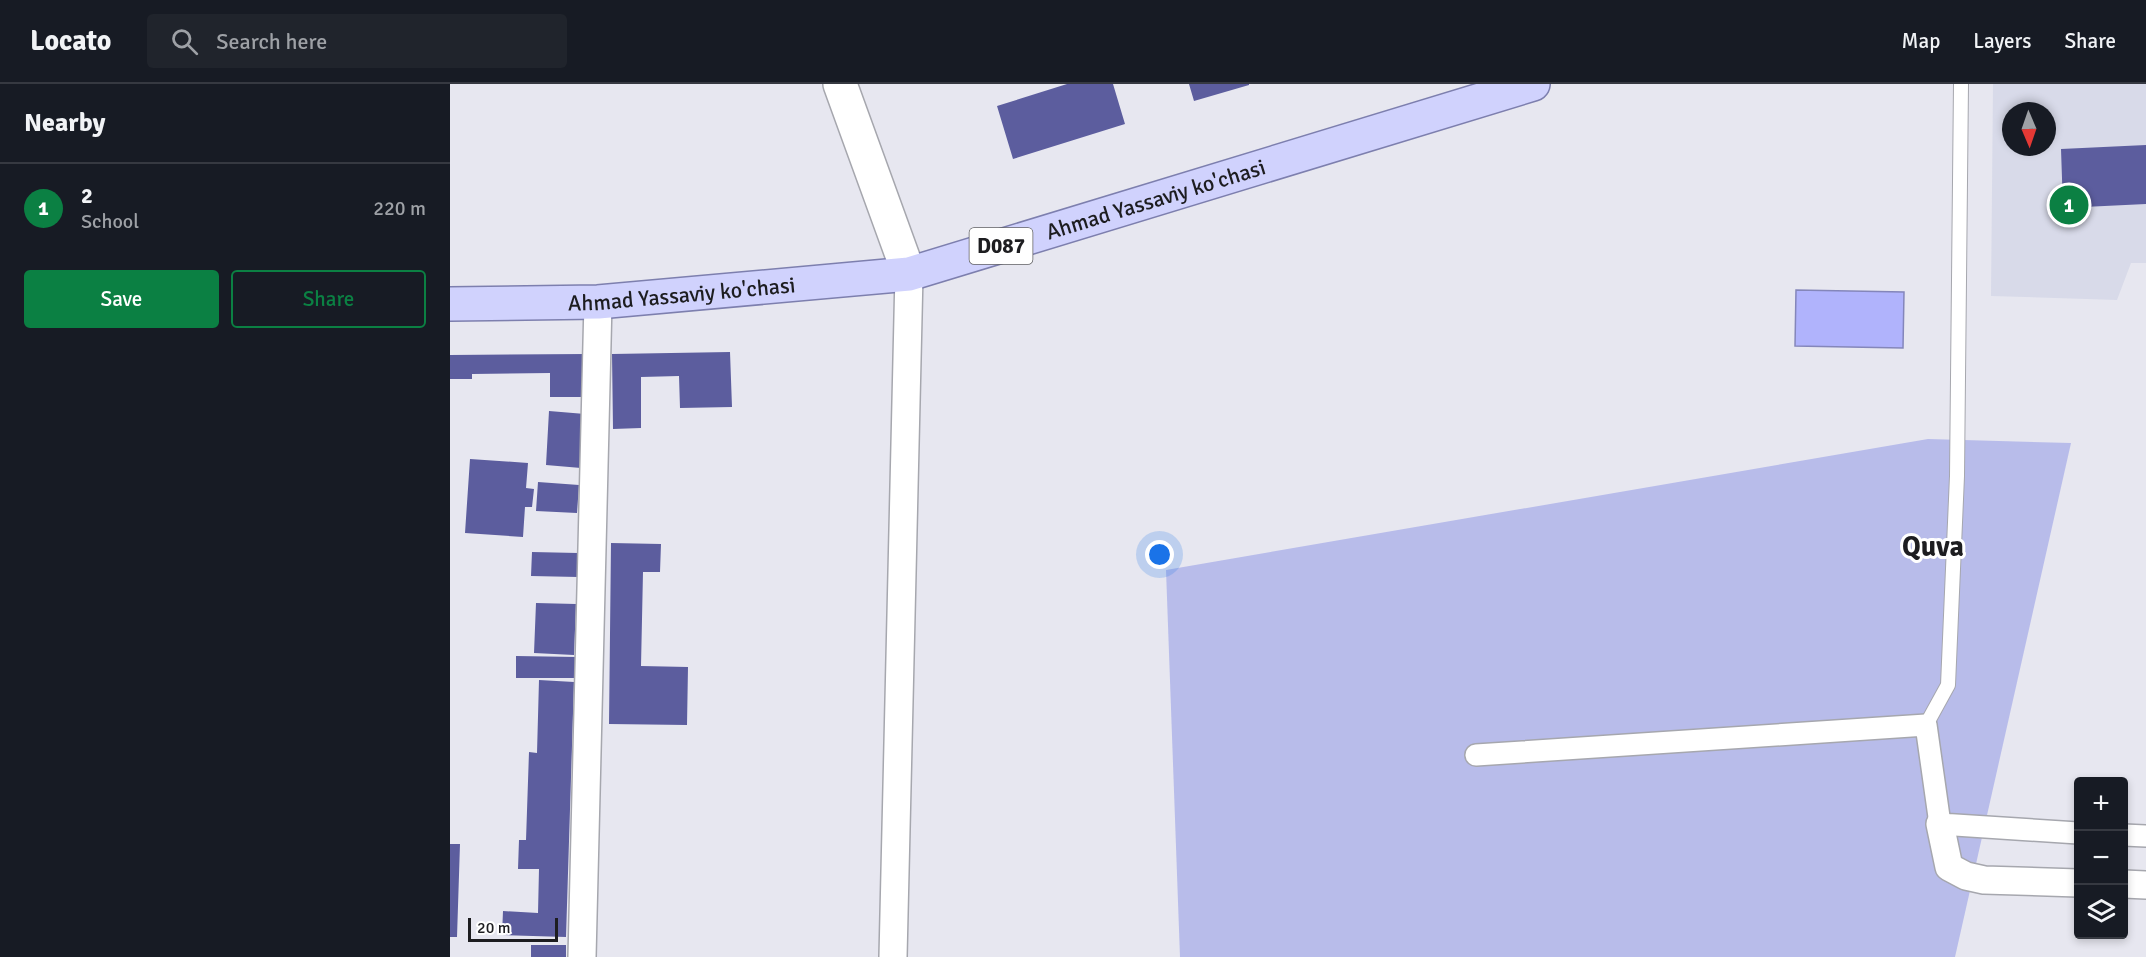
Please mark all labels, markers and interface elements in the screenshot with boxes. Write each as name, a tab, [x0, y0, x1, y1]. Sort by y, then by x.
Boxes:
search box	[147, 14, 567, 68]
text: Locato	[30, 24, 111, 58]
icon: search	[168, 25, 201, 58]
text: Search here	[216, 28, 327, 55]
text: Map	[1902, 28, 1940, 54]
text: Layers	[1973, 28, 2031, 54]
text: Share	[2064, 28, 2116, 54]
north arrow	[2002, 102, 2056, 156]
text: Nearby	[24, 107, 105, 139]
street label: Ahmad Yassaviy ko'chasi	[1042, 153, 1269, 245]
text: 2	[81, 182, 93, 209]
pin: 1	[2050, 182, 2088, 228]
text: 1	[38, 196, 49, 221]
text: 220 m	[373, 196, 426, 221]
text: School	[81, 209, 139, 234]
road number: D087	[970, 228, 1032, 264]
button: Save	[24, 270, 219, 328]
button: Share	[231, 270, 426, 328]
street label: Ahmad Yassaviy ko'chasi	[568, 271, 797, 316]
district label: Quva	[1902, 530, 1964, 564]
your location	[1145, 540, 1174, 569]
map controls	[2074, 777, 2128, 939]
button: +	[2074, 777, 2128, 831]
button: −	[2074, 831, 2128, 885]
button: layers	[2074, 885, 2128, 939]
scale bar	[468, 915, 558, 942]
text: 20 m	[477, 918, 511, 938]

